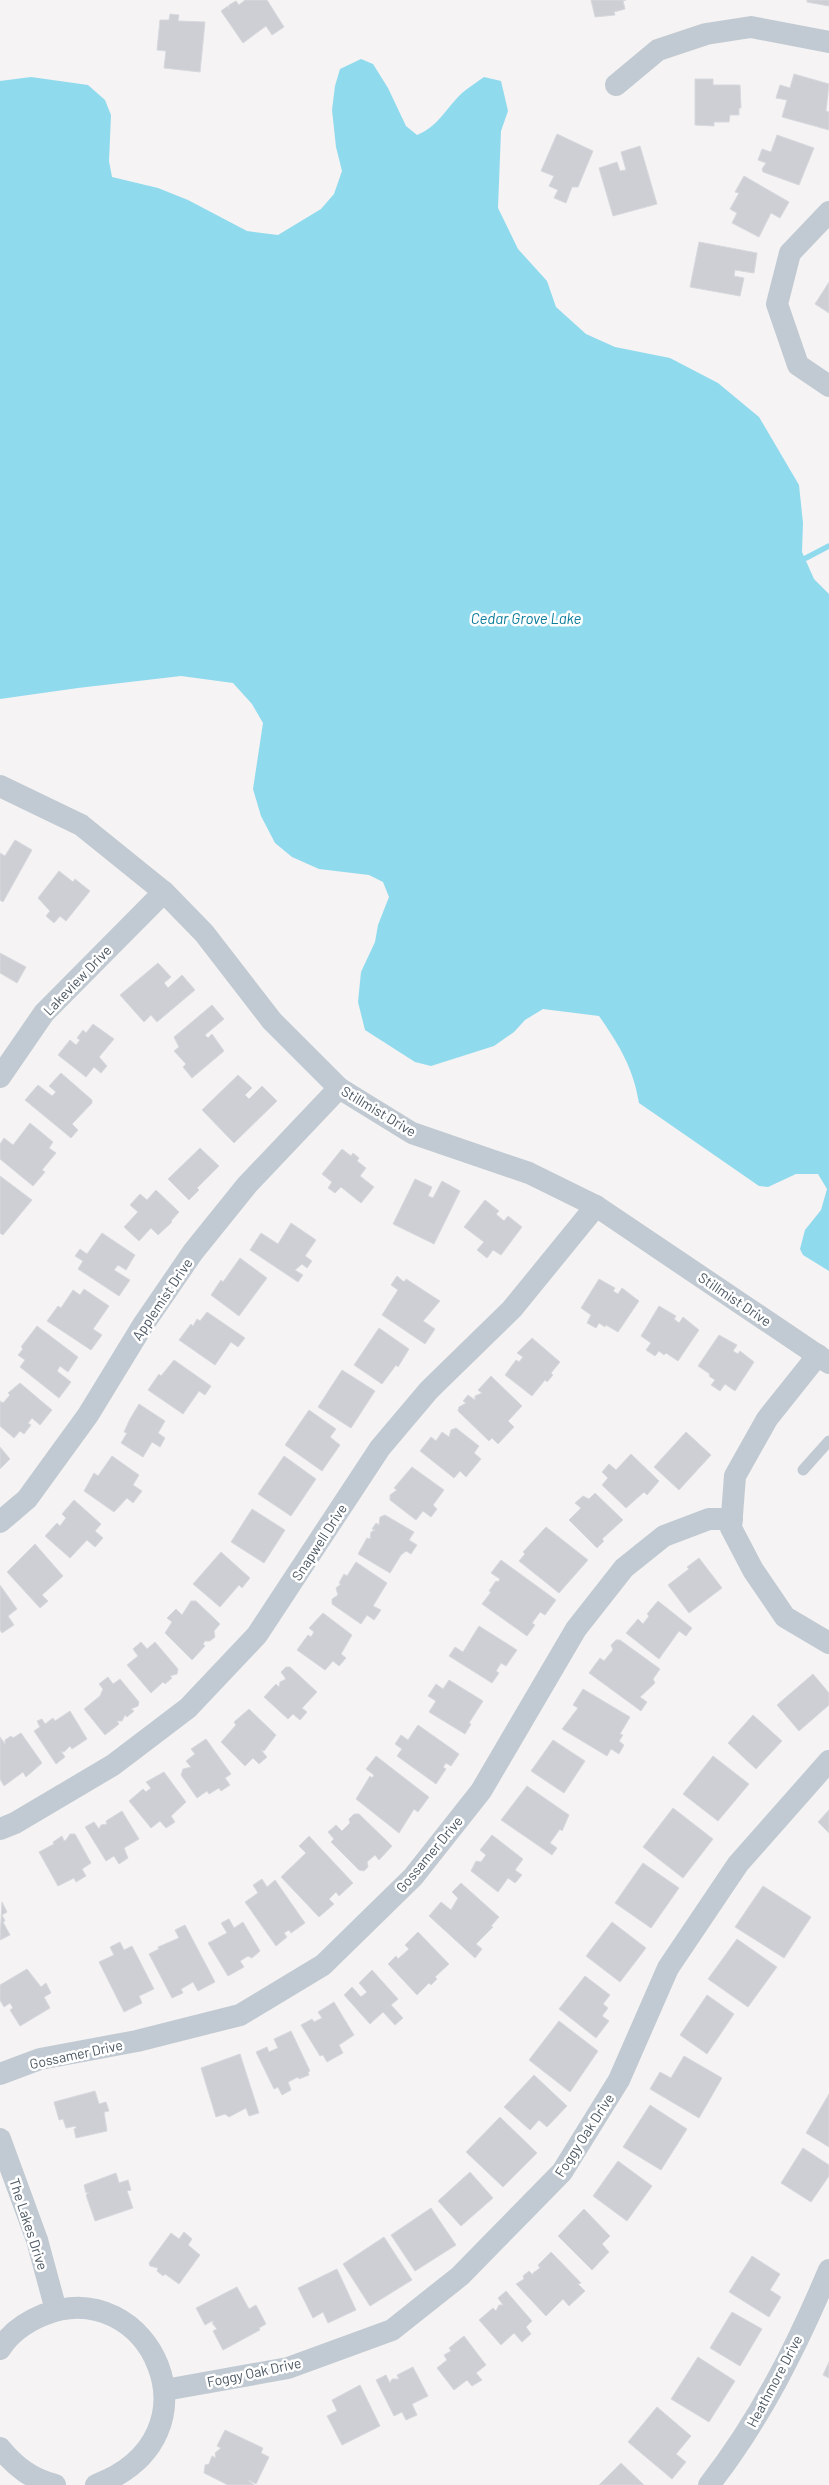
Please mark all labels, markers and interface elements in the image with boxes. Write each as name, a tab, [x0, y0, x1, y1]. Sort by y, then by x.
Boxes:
water label: Cedar Grove Lake	[471, 609, 582, 627]
street label: Lakeview Drive	[39, 941, 115, 1019]
street label: Stillmist Drive	[339, 1082, 419, 1140]
street label: Applemist Drive	[128, 1255, 196, 1343]
street label: Stillmist Drive	[695, 1268, 775, 1330]
street label: Snapwell Drive	[288, 1500, 350, 1584]
street label: Gossamer Drive	[392, 1812, 466, 1896]
street label: Gossamer Drive	[28, 2036, 124, 2072]
street label: Foggy Oak Drive	[551, 2090, 617, 2180]
street label: The Lakes Drive	[6, 2176, 52, 2272]
street label: Heathmore Drive	[743, 2332, 805, 2430]
street label: Foggy Oak Drive	[205, 2354, 303, 2390]

